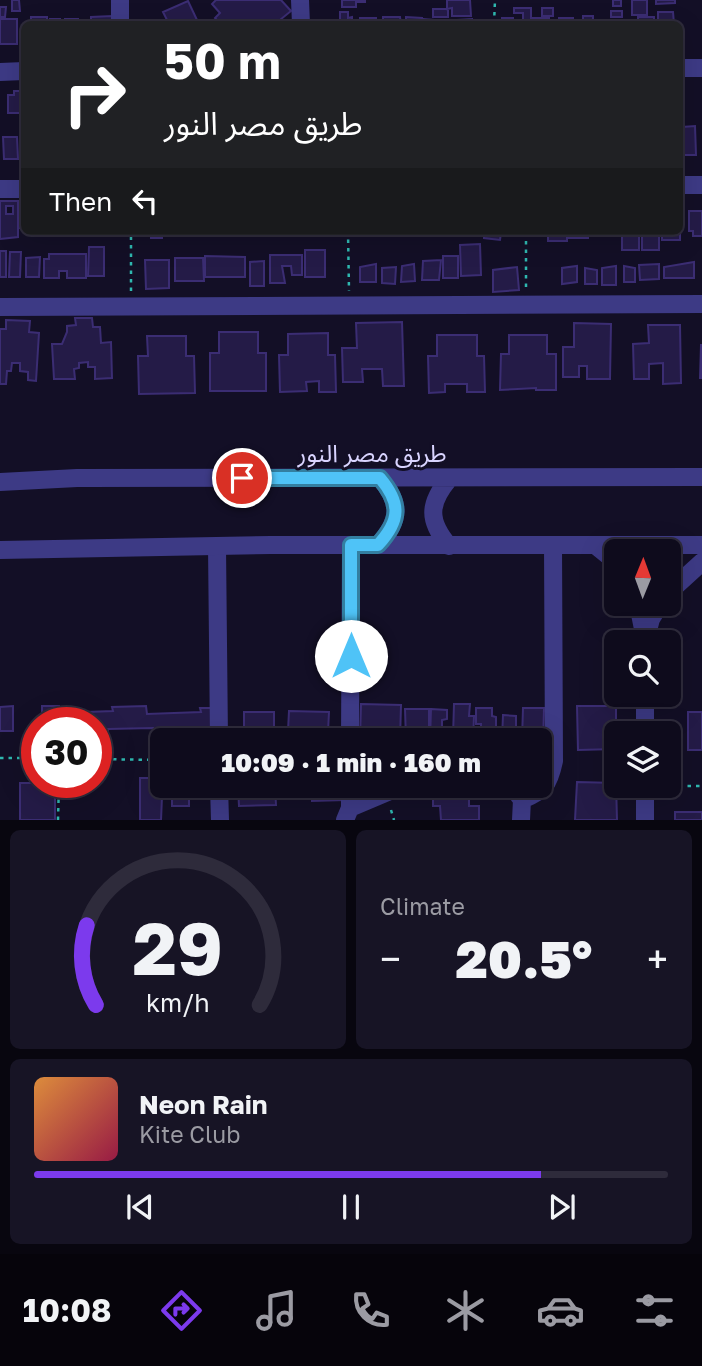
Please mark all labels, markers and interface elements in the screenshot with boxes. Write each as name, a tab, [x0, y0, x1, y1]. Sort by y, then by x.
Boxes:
text: 50 m	[164, 31, 281, 90]
icon: right	[49, 49, 140, 140]
text: طريق مصر النور	[164, 104, 362, 142]
icon: left	[126, 182, 164, 220]
text: Then	[49, 186, 112, 217]
street label: طريق مصر النور	[297, 438, 446, 469]
pin	[212, 448, 272, 508]
icon: arrive	[223, 459, 261, 497]
north arrow	[604, 539, 681, 616]
map controls	[604, 539, 681, 798]
position arrow	[314, 619, 388, 693]
button: search	[604, 630, 681, 707]
speed limit sign: 30	[21, 707, 112, 798]
button: layers	[604, 721, 681, 798]
text: 10:09 · 1 min · 160 m	[221, 747, 481, 778]
text: Climate	[380, 892, 465, 920]
text: 29	[133, 905, 223, 992]
text: 20.5°	[456, 927, 592, 989]
text: −	[380, 936, 401, 981]
text: +	[647, 936, 668, 981]
text: km/h	[146, 987, 210, 1018]
text: Neon Rain	[139, 1089, 268, 1120]
text: Kite Club	[139, 1120, 240, 1148]
icon: previous	[121, 1188, 159, 1226]
icon: pause	[332, 1188, 370, 1226]
icon: next	[543, 1188, 581, 1226]
icon: directions	[157, 1286, 206, 1335]
icon: music	[252, 1286, 301, 1335]
icon: phone	[346, 1286, 395, 1335]
icon: climate	[441, 1286, 490, 1335]
icon: car	[536, 1286, 585, 1335]
icon: filters	[630, 1286, 679, 1335]
text: 10:08	[23, 1291, 112, 1329]

